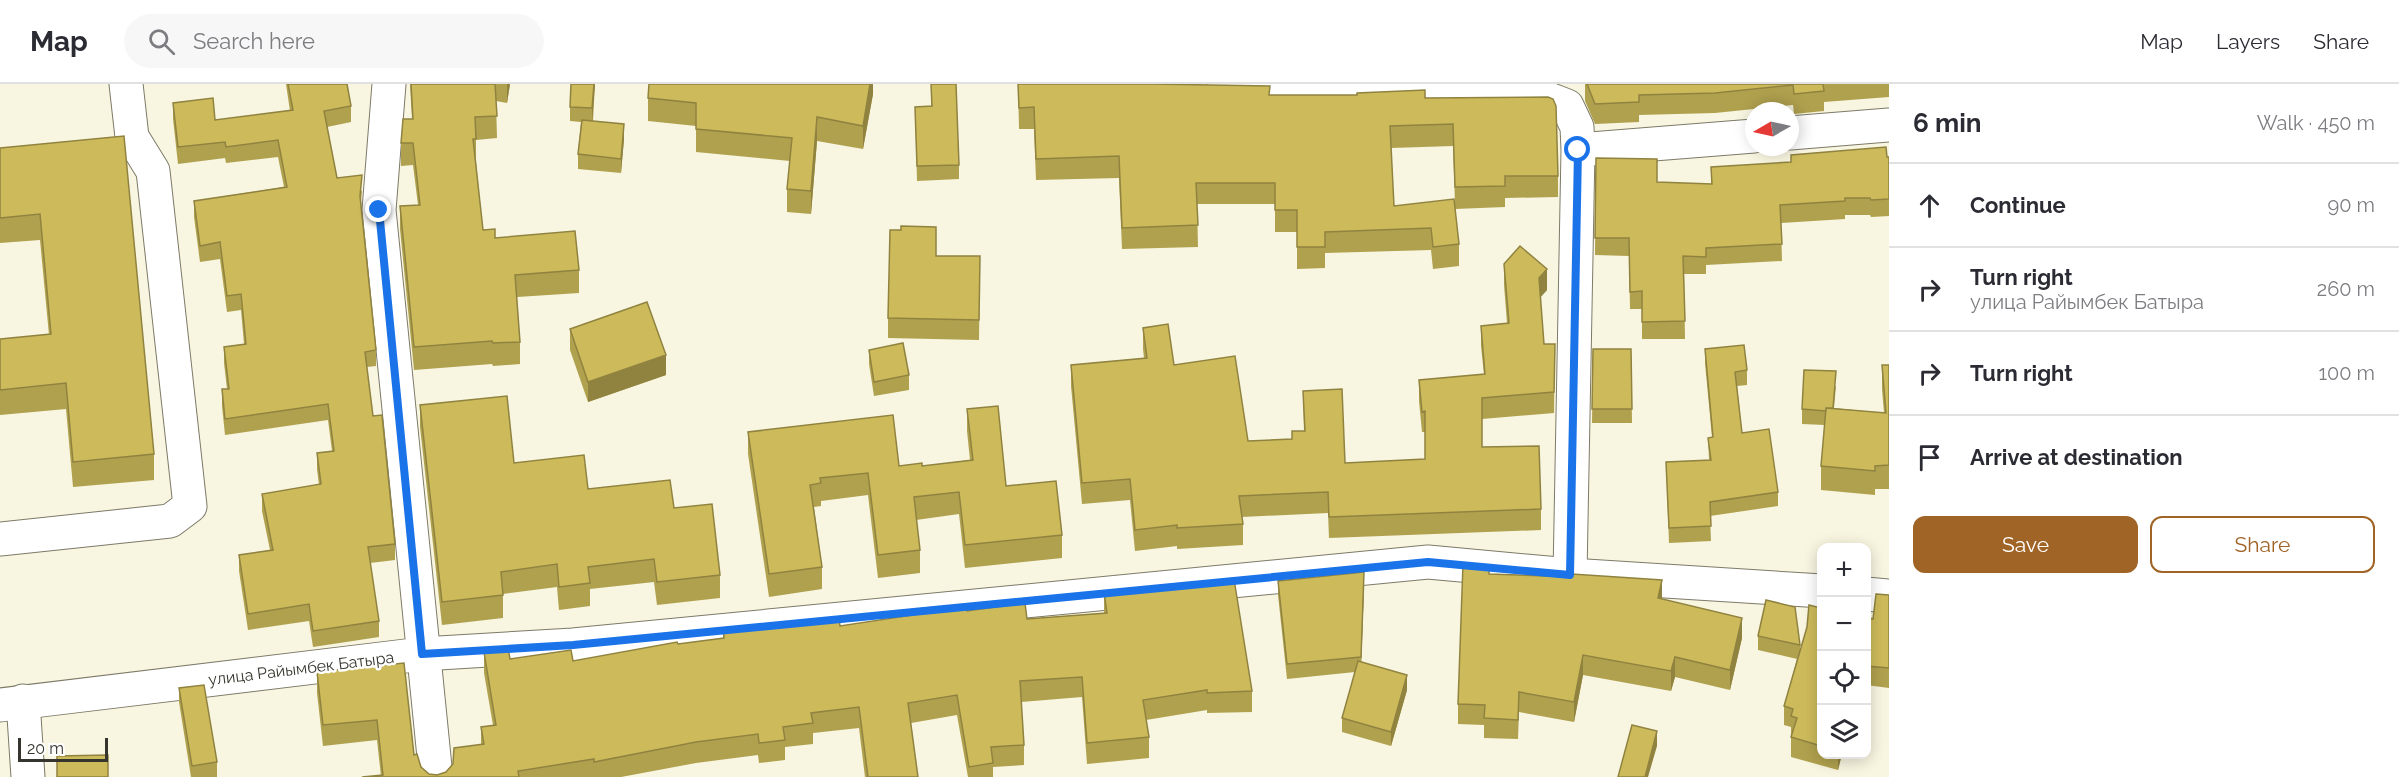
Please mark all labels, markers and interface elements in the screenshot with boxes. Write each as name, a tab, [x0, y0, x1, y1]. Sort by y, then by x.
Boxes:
search box	[124, 14, 544, 68]
text: Map	[30, 25, 88, 58]
icon: search	[145, 25, 178, 58]
text: Search here	[193, 28, 315, 54]
text: Map	[2140, 29, 2183, 54]
text: Layers	[2216, 29, 2280, 54]
text: Share	[2313, 29, 2369, 54]
north arrow	[1745, 102, 1799, 156]
text: 6 min	[1913, 108, 1982, 138]
text: Walk · 450 m	[2257, 111, 2375, 135]
route start	[1564, 136, 1590, 162]
icon: ahead	[1913, 189, 1946, 222]
text: Continue	[1970, 192, 2066, 218]
text: 90 m	[2328, 193, 2375, 217]
route end	[365, 196, 391, 222]
text: Turn right	[1970, 264, 2073, 290]
icon: right	[1913, 273, 1946, 306]
text: 260 m	[2317, 277, 2375, 301]
text: улица Райымбек Батыра	[1970, 290, 2204, 314]
icon: right	[1913, 357, 1946, 390]
text: Turn right	[1970, 360, 2073, 386]
text: 100 m	[2318, 361, 2375, 385]
icon: arrive	[1913, 441, 1946, 474]
text: Arrive at destination	[1970, 444, 2183, 470]
button: Save	[1913, 516, 2138, 573]
button: Share	[2150, 516, 2375, 573]
map controls	[1817, 543, 1871, 759]
button: +	[1817, 543, 1871, 597]
button: −	[1817, 597, 1871, 651]
street label: улица Райымбек Батыра	[207, 648, 395, 689]
button: locate	[1817, 651, 1871, 705]
button: layers	[1817, 705, 1871, 759]
scale bar	[18, 735, 108, 762]
text: 20 m	[27, 739, 64, 758]

